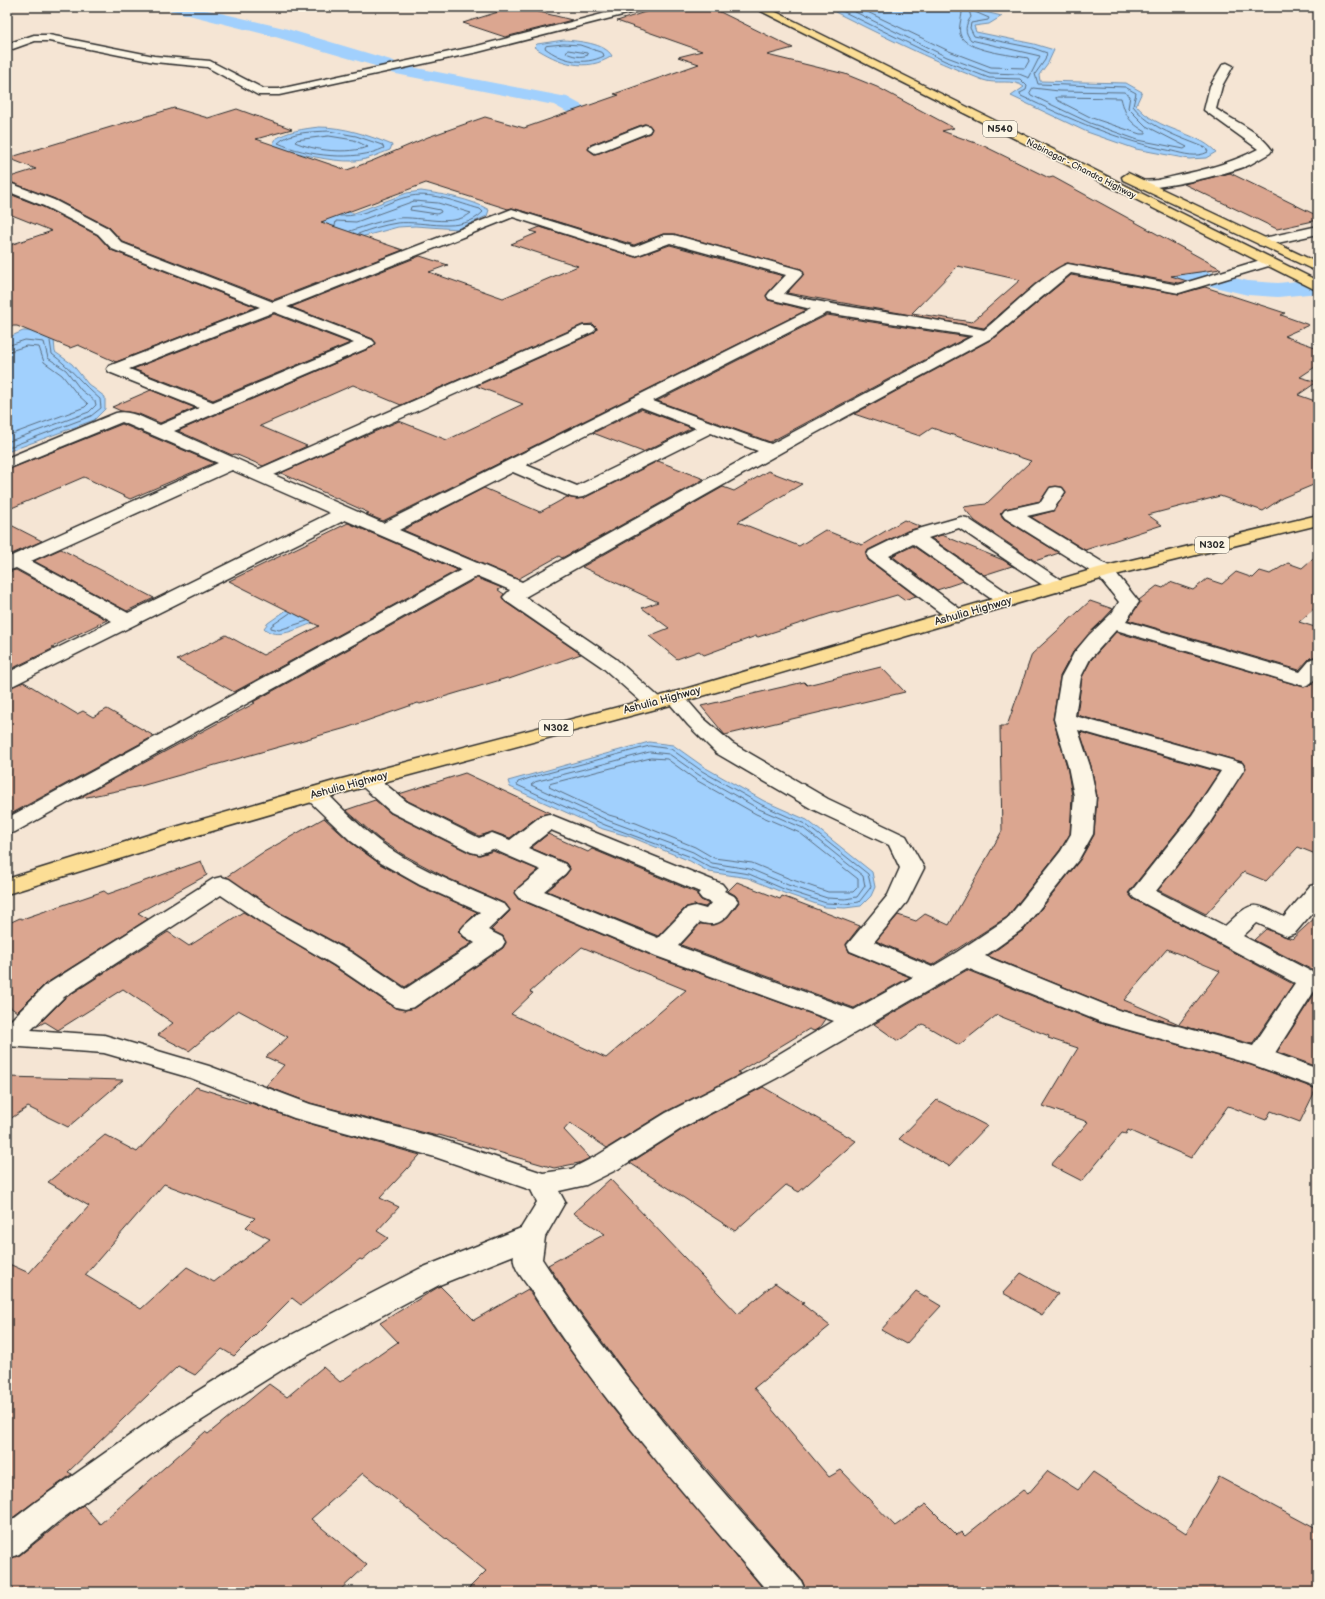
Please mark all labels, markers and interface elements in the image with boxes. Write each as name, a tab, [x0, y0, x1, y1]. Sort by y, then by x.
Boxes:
road number: N540	[983, 121, 1017, 137]
street label: Nabinagar - Chandra Highway	[1024, 137, 1138, 202]
road number: N302	[1195, 537, 1229, 553]
street label: Ashulia Highway	[933, 594, 1013, 628]
street label: Ashulia Highway	[622, 683, 702, 717]
road number: N302	[539, 720, 573, 736]
street label: Ashulia Highway	[309, 768, 389, 802]

